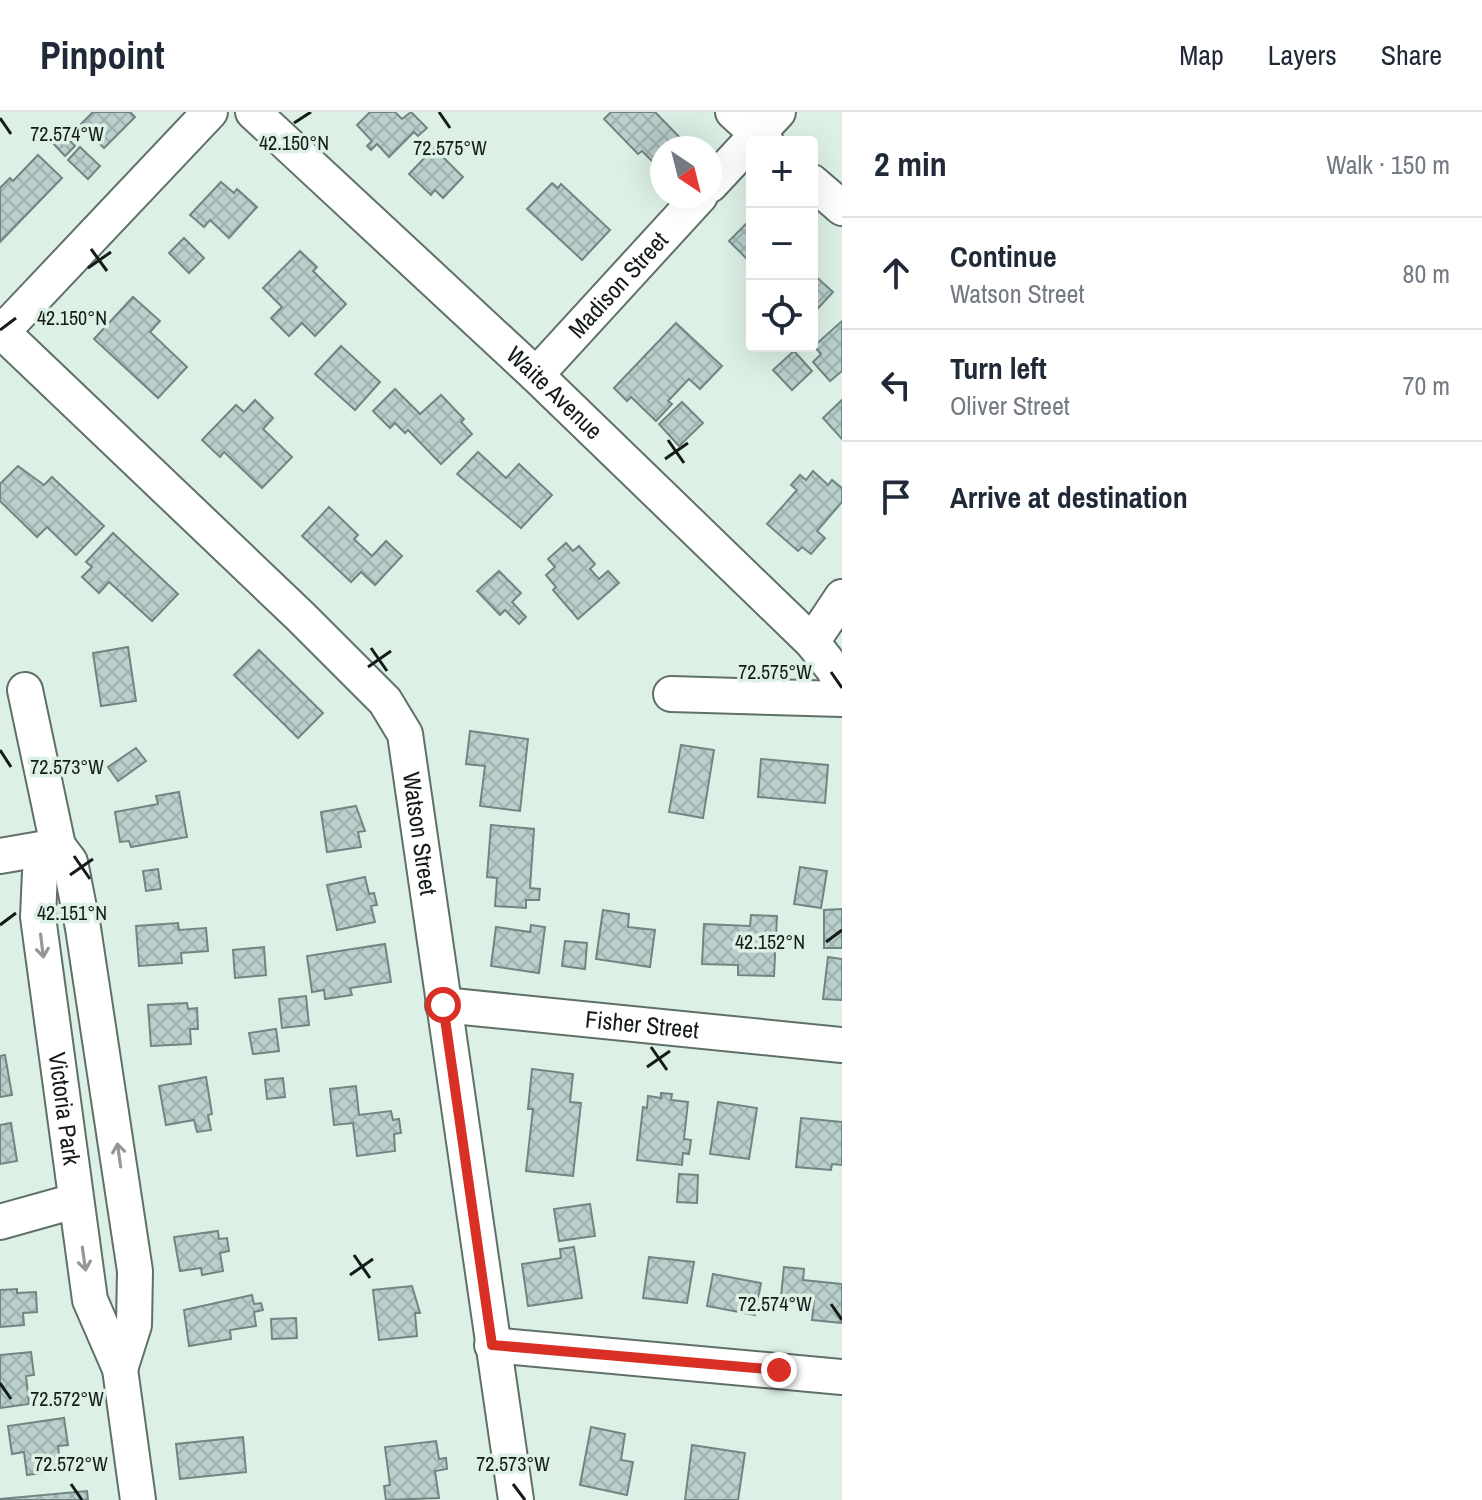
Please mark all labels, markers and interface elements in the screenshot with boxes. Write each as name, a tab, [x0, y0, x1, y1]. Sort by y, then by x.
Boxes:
text: Pinpoint	[40, 30, 165, 81]
text: Map	[1179, 36, 1224, 74]
text: Layers	[1268, 36, 1337, 74]
text: Share	[1381, 36, 1442, 74]
text: 72.574°W	[30, 120, 104, 147]
text: 42.150°N	[259, 129, 329, 156]
text: 72.575°W	[413, 134, 487, 161]
north arrow	[650, 136, 722, 208]
map controls	[746, 136, 818, 352]
button: +	[746, 136, 818, 208]
text: 2 min	[874, 141, 947, 187]
text: Walk · 150 m	[1326, 147, 1450, 182]
button: −	[746, 208, 818, 280]
street label: Madison Street	[561, 224, 675, 344]
text: Continue	[950, 236, 1057, 276]
icon: ahead	[874, 251, 918, 295]
text: 80 m	[1403, 256, 1450, 291]
text: Watson Street	[950, 276, 1084, 311]
button: locate	[746, 280, 818, 352]
text: 42.150°N	[37, 304, 107, 331]
street label: Waite Avenue	[500, 339, 610, 446]
text: Turn left	[950, 348, 1047, 388]
icon: left	[874, 363, 918, 407]
text: 70 m	[1403, 368, 1450, 403]
text: Oliver Street	[950, 388, 1070, 423]
icon: arrive	[874, 475, 918, 519]
text: Arrive at destination	[950, 477, 1188, 517]
text: 72.575°W	[738, 658, 812, 685]
text: 72.573°W	[30, 753, 104, 780]
street label: Watson Street	[396, 770, 445, 898]
text: 42.151°N	[37, 899, 107, 926]
text: 42.152°N	[735, 928, 805, 955]
one-way arrow	[35, 933, 50, 958]
route start	[425, 987, 461, 1023]
street label: Fisher Street	[584, 1002, 701, 1046]
street label: Victoria Park	[42, 1050, 89, 1167]
one-way arrow	[111, 1142, 126, 1168]
one-way arrow	[77, 1246, 92, 1271]
text: 72.574°W	[738, 1290, 812, 1317]
route end	[761, 1352, 797, 1388]
text: 72.572°W	[30, 1385, 104, 1412]
text: 72.572°W	[34, 1450, 108, 1477]
text: 72.573°W	[476, 1450, 550, 1477]

